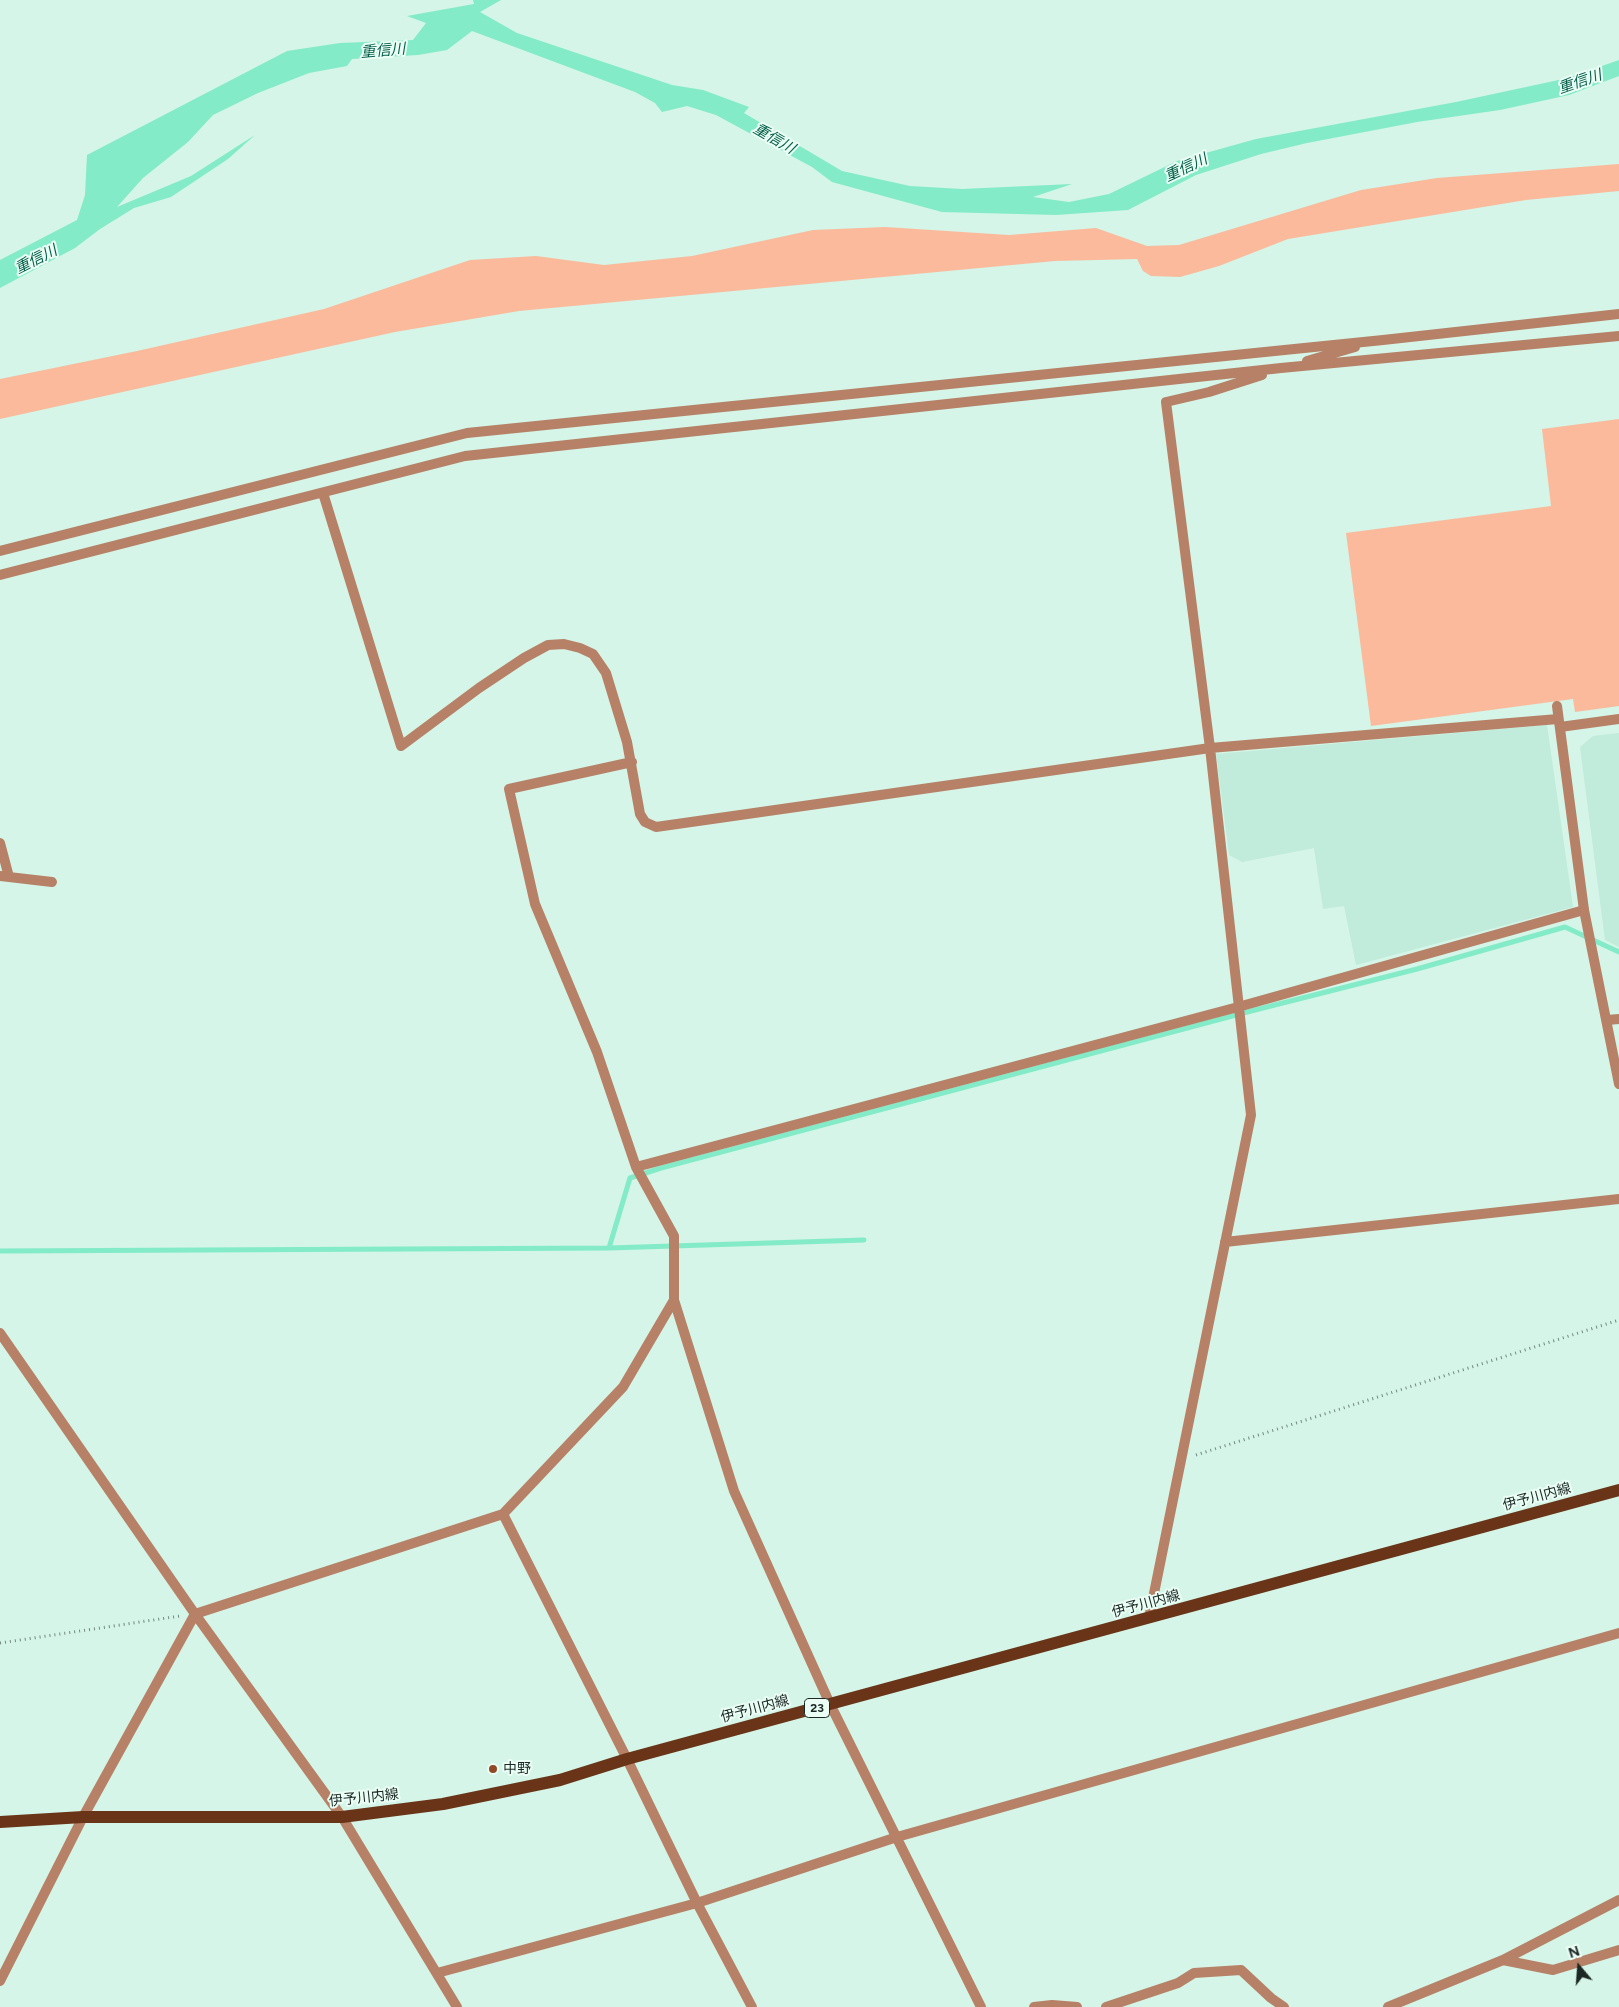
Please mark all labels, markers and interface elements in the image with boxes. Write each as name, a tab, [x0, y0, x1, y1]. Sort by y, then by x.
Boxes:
water label: 重信川	[360, 40, 406, 62]
water label: 重信川	[1556, 66, 1604, 98]
water label: 重信川	[750, 120, 798, 158]
water label: 重信川	[1162, 150, 1210, 186]
water label: 重信川	[12, 242, 60, 278]
street label: 伊予川内線	[1501, 1480, 1573, 1514]
street label: 伊予川内線	[1110, 1587, 1182, 1621]
street label: 伊予川内線	[719, 1692, 791, 1726]
road number: 23	[804, 1699, 830, 1718]
place label: 中野	[503, 1761, 531, 1777]
marker: 中野	[487, 1763, 499, 1775]
street label: 伊予川内線	[328, 1786, 400, 1810]
north arrow	[1554, 1942, 1604, 1992]
text: N	[1566, 1943, 1582, 1962]

